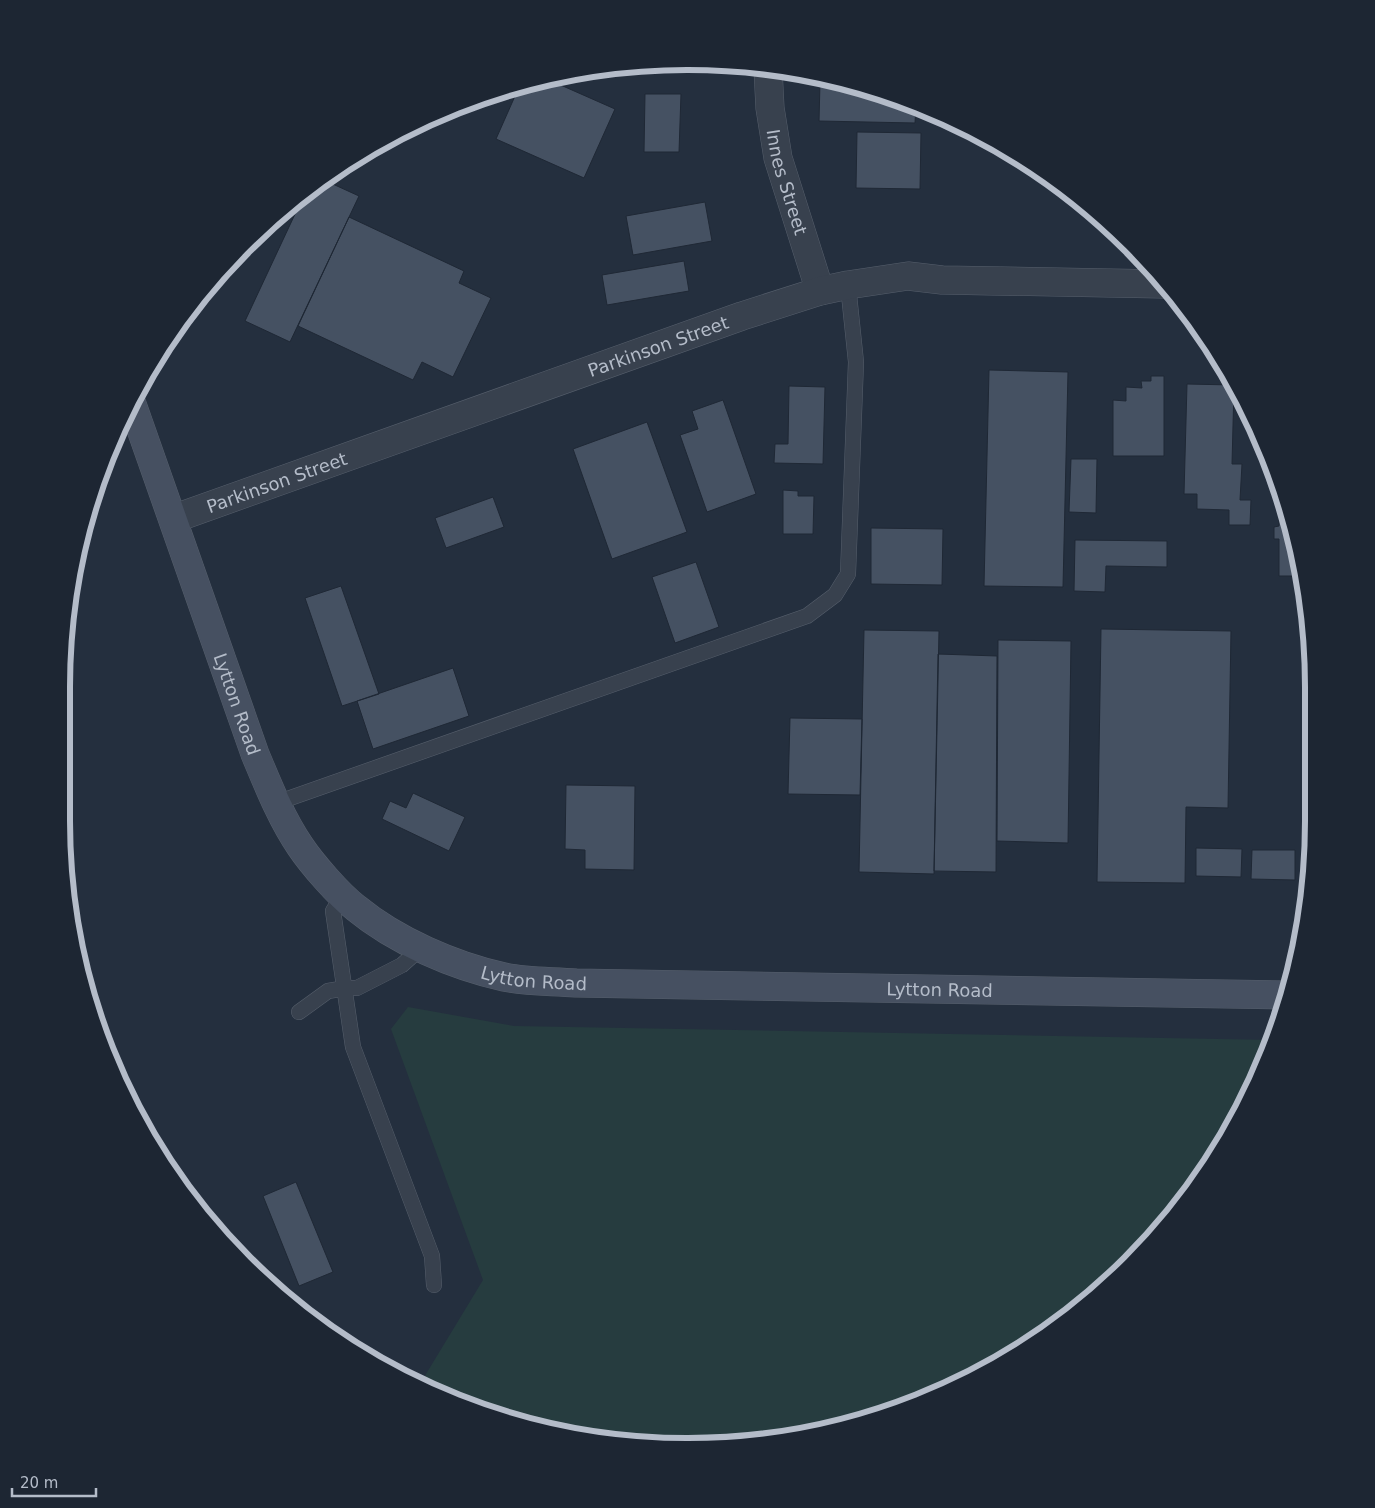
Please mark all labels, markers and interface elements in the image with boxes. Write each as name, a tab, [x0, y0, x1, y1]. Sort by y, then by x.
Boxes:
street label: Innes Street	[763, 127, 812, 237]
street label: Parkinson Street	[585, 311, 731, 381]
street label: Parkinson Street	[204, 447, 350, 517]
street label: Lytton Road	[210, 650, 265, 758]
street label: Lytton Road	[479, 961, 587, 994]
street label: Lytton Road	[886, 978, 993, 1001]
scale bar	[12, 1466, 96, 1498]
text: 20 m	[20, 1474, 58, 1492]

